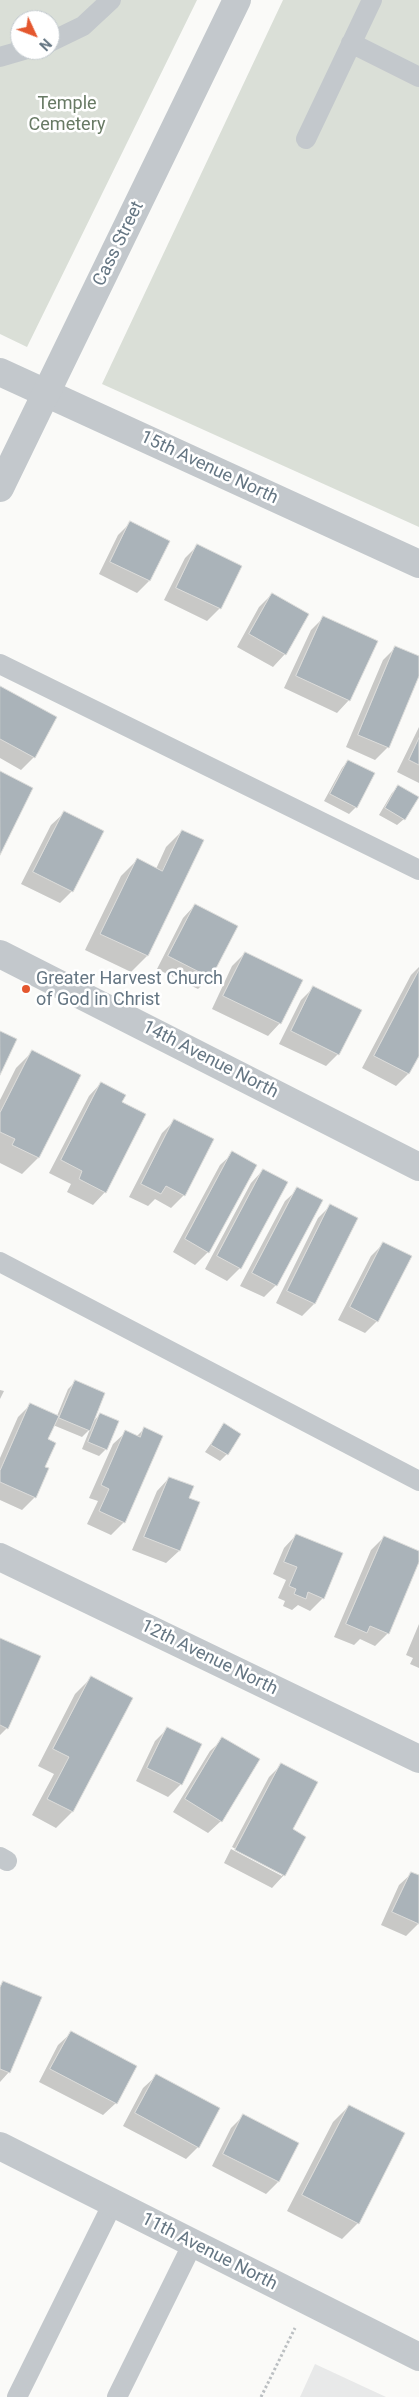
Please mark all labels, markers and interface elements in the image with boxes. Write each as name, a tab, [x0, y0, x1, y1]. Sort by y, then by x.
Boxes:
north arrow	[10, 10, 60, 60]
text: N	[36, 35, 54, 54]
park label: Temple Cemetery	[29, 93, 105, 136]
street label: Cass Street	[89, 198, 149, 290]
street label: 15th Avenue North	[137, 427, 281, 509]
place label: Greater Harvest Church of God in Christ	[36, 968, 223, 1011]
marker: Greater Harvest Church of God in Christ	[20, 983, 32, 995]
street label: 14th Avenue North	[139, 1016, 281, 1104]
street label: 12th Avenue North	[137, 1616, 281, 1700]
street label: 11th Avenue North	[138, 2208, 280, 2296]

